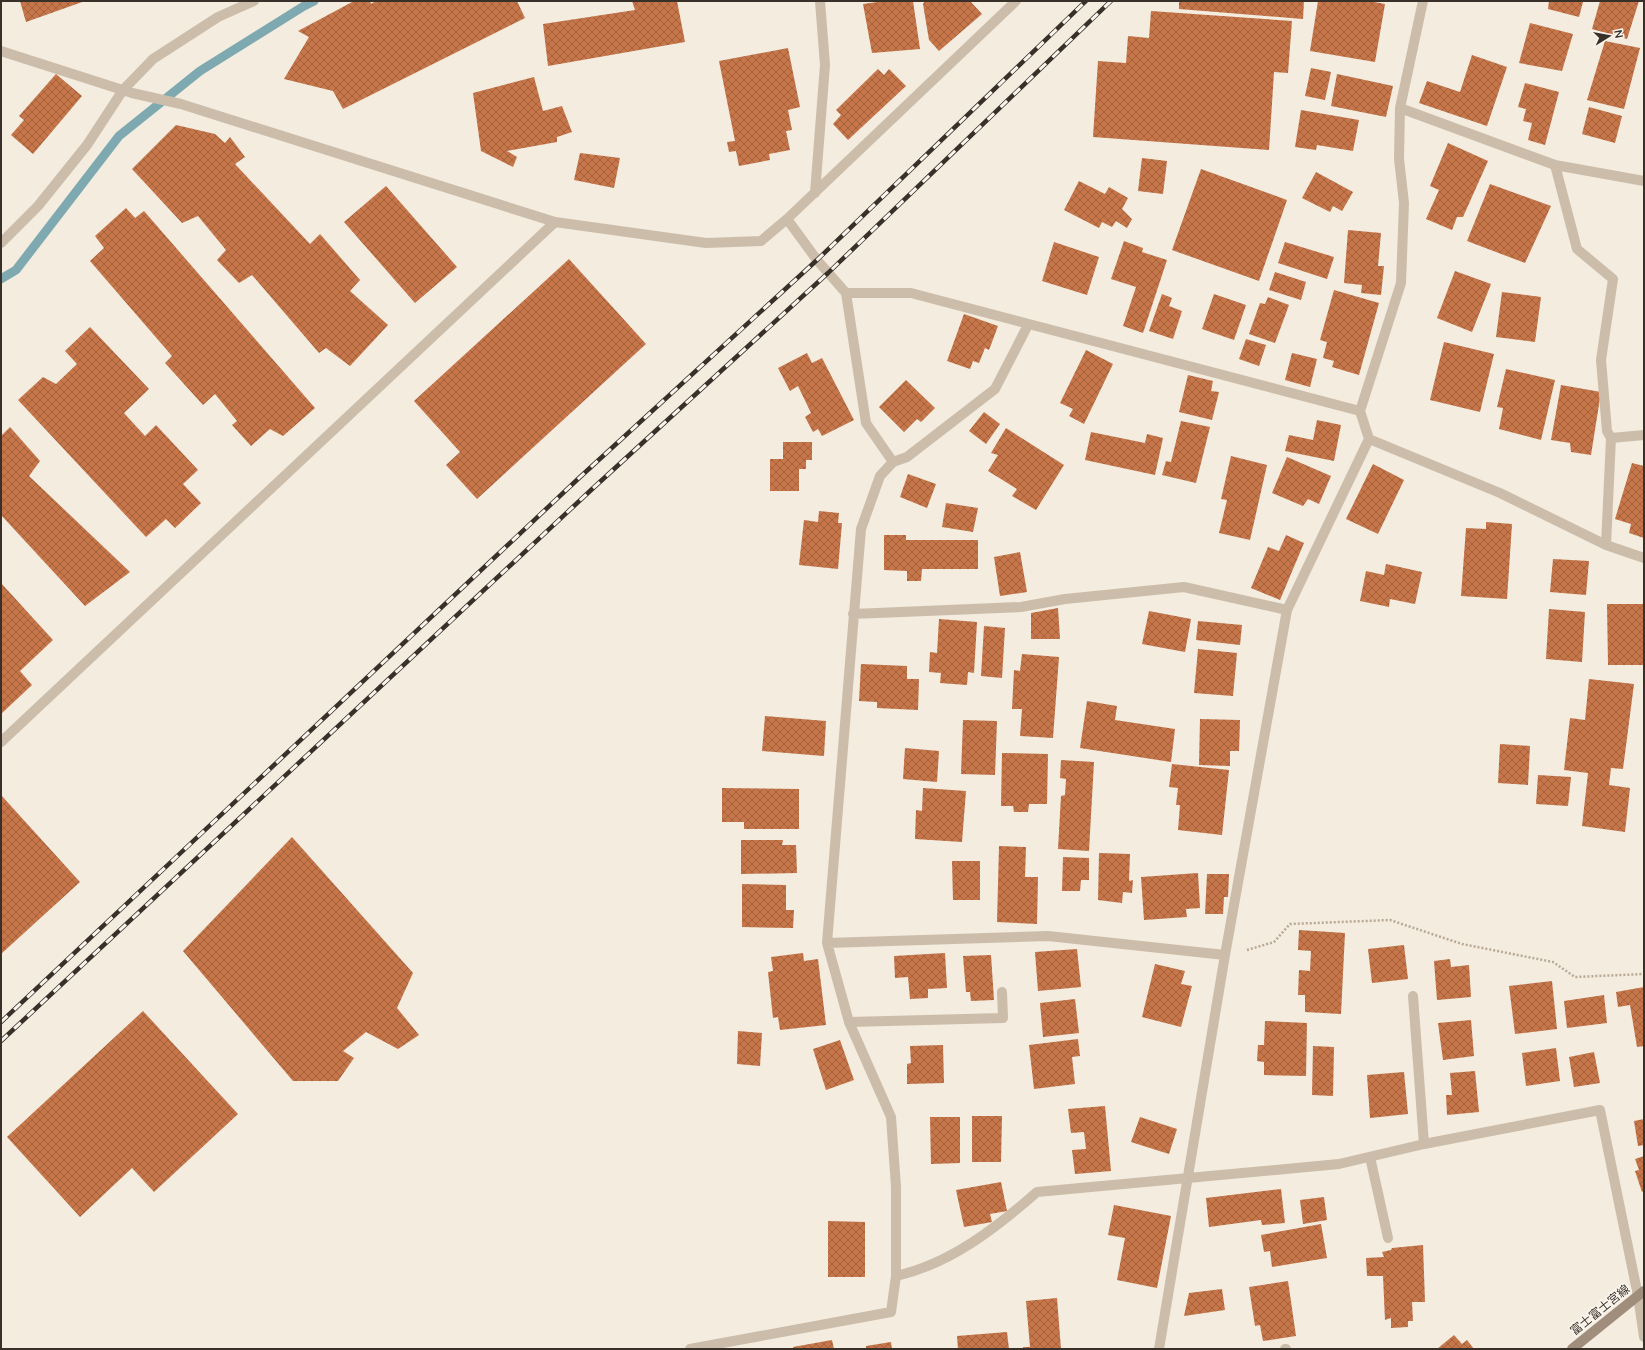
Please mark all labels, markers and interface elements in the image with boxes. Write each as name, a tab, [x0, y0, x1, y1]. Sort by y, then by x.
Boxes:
north arrow	[1589, 16, 1629, 56]
text: N	[1610, 29, 1626, 40]
street label: 富士富士宮線	[1567, 1281, 1633, 1339]

